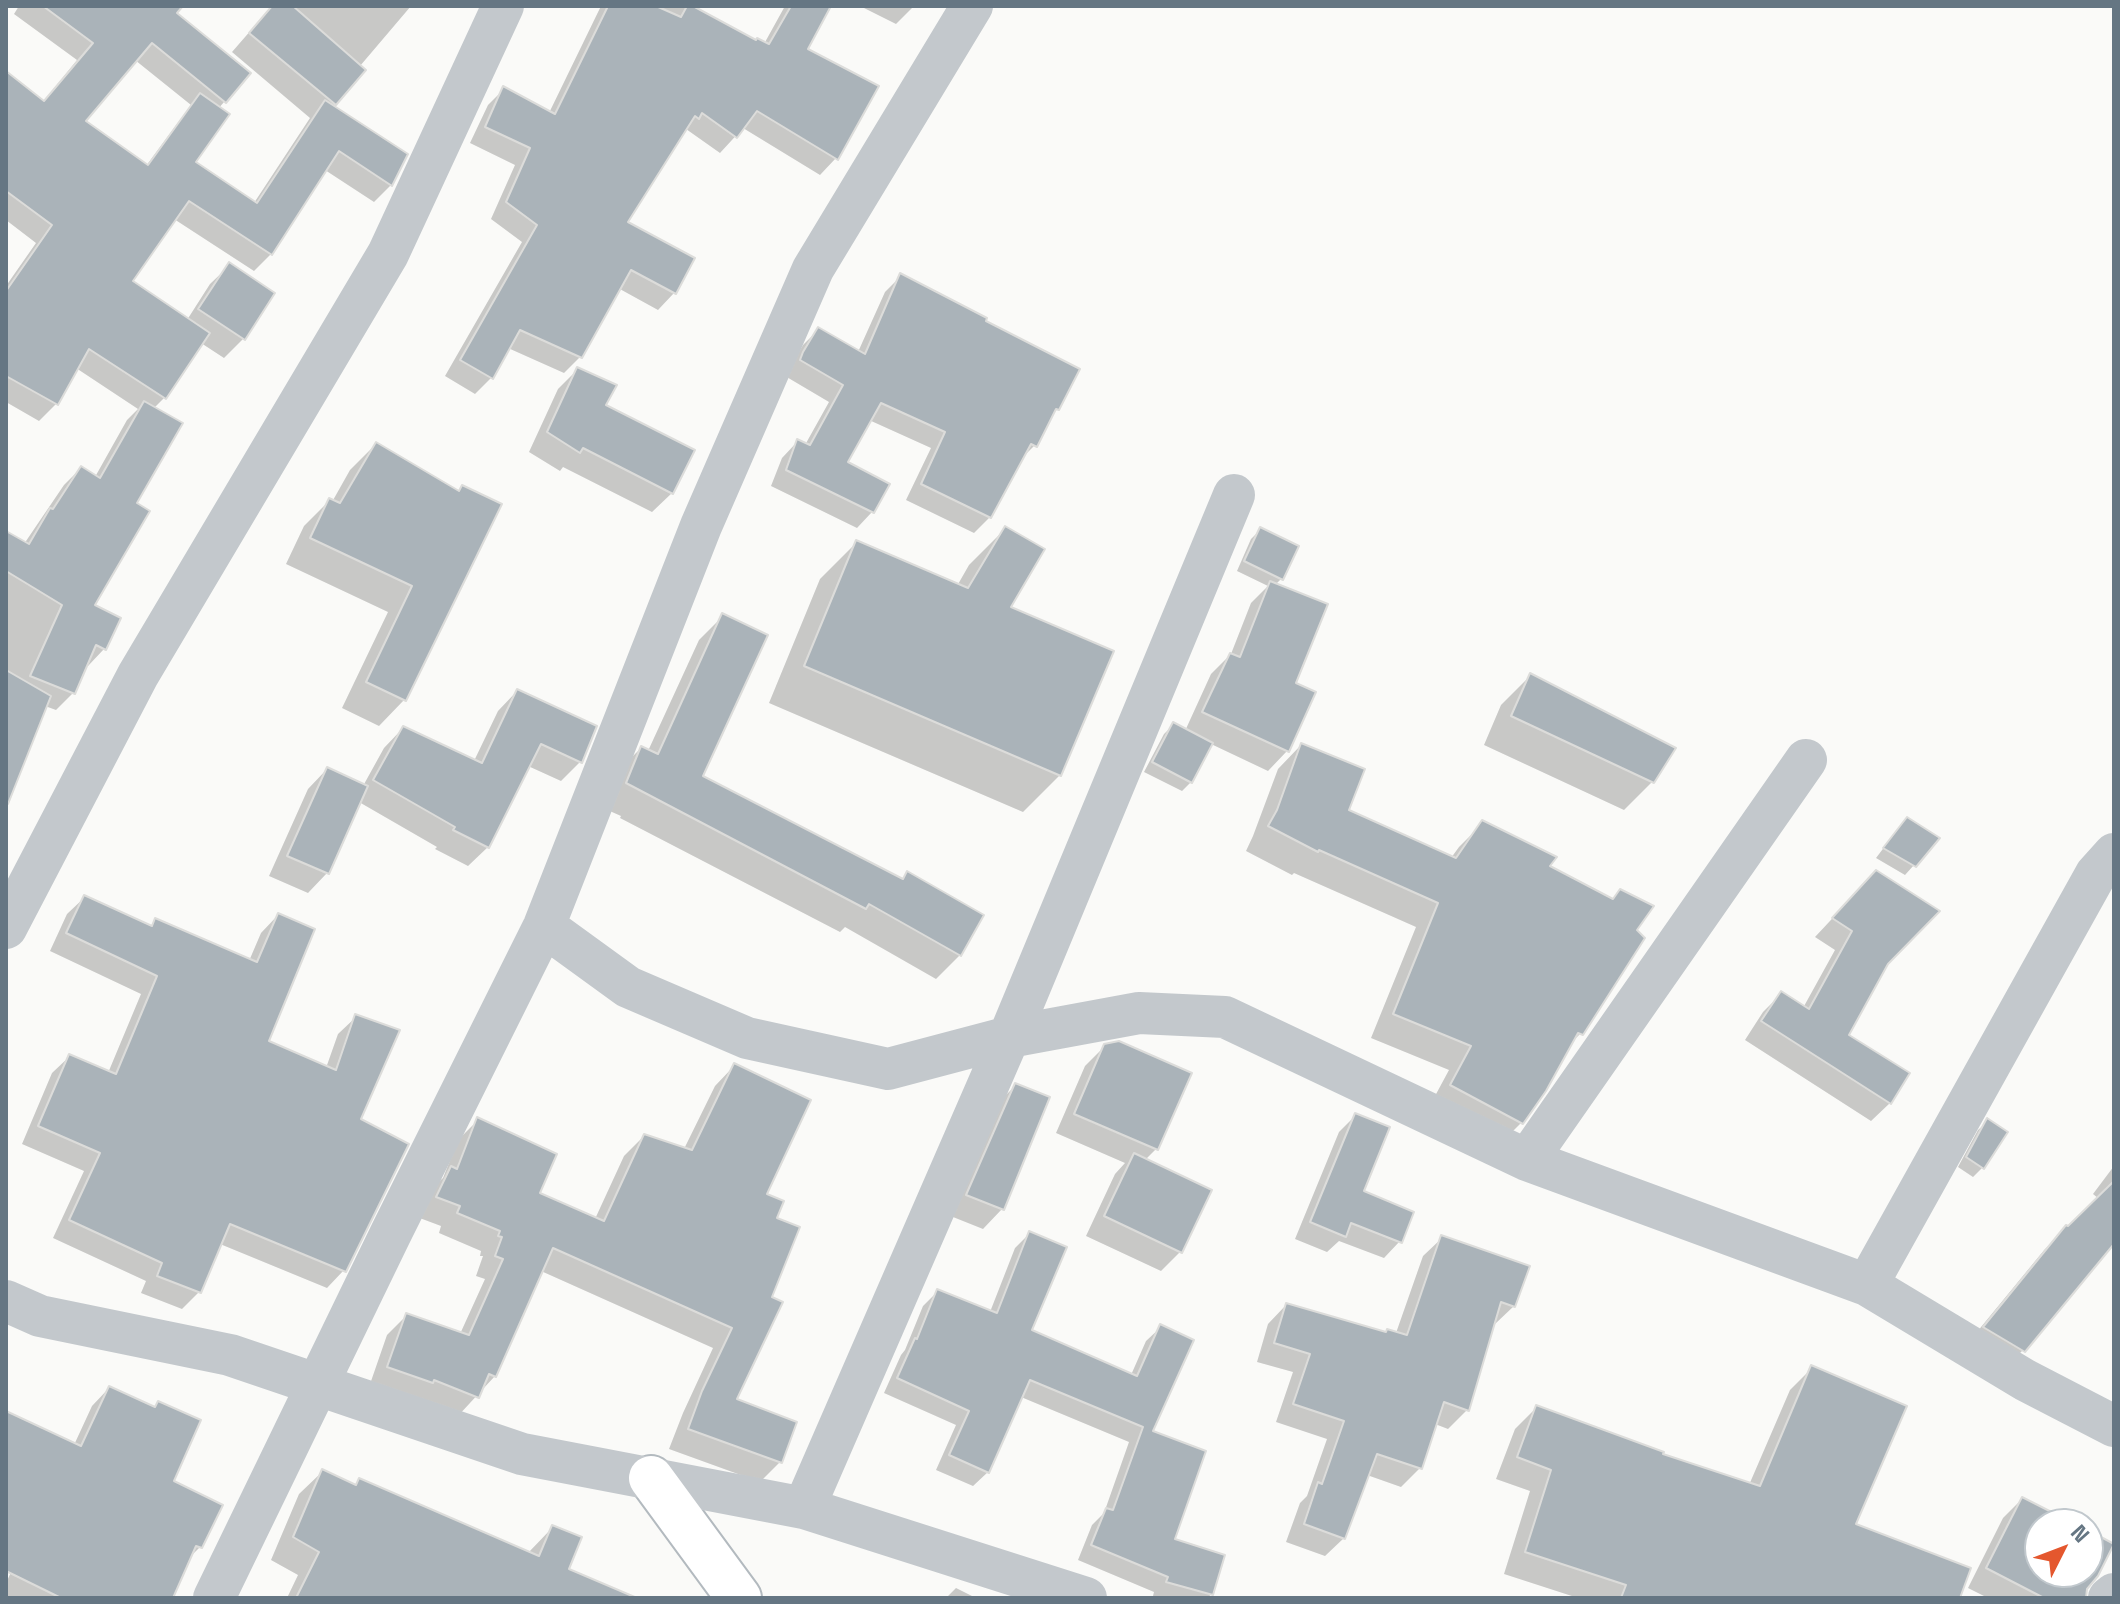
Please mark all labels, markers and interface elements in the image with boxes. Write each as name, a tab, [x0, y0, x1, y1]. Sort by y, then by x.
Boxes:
north arrow	[2024, 1508, 2104, 1588]
text: N	[2065, 1518, 2096, 1548]

